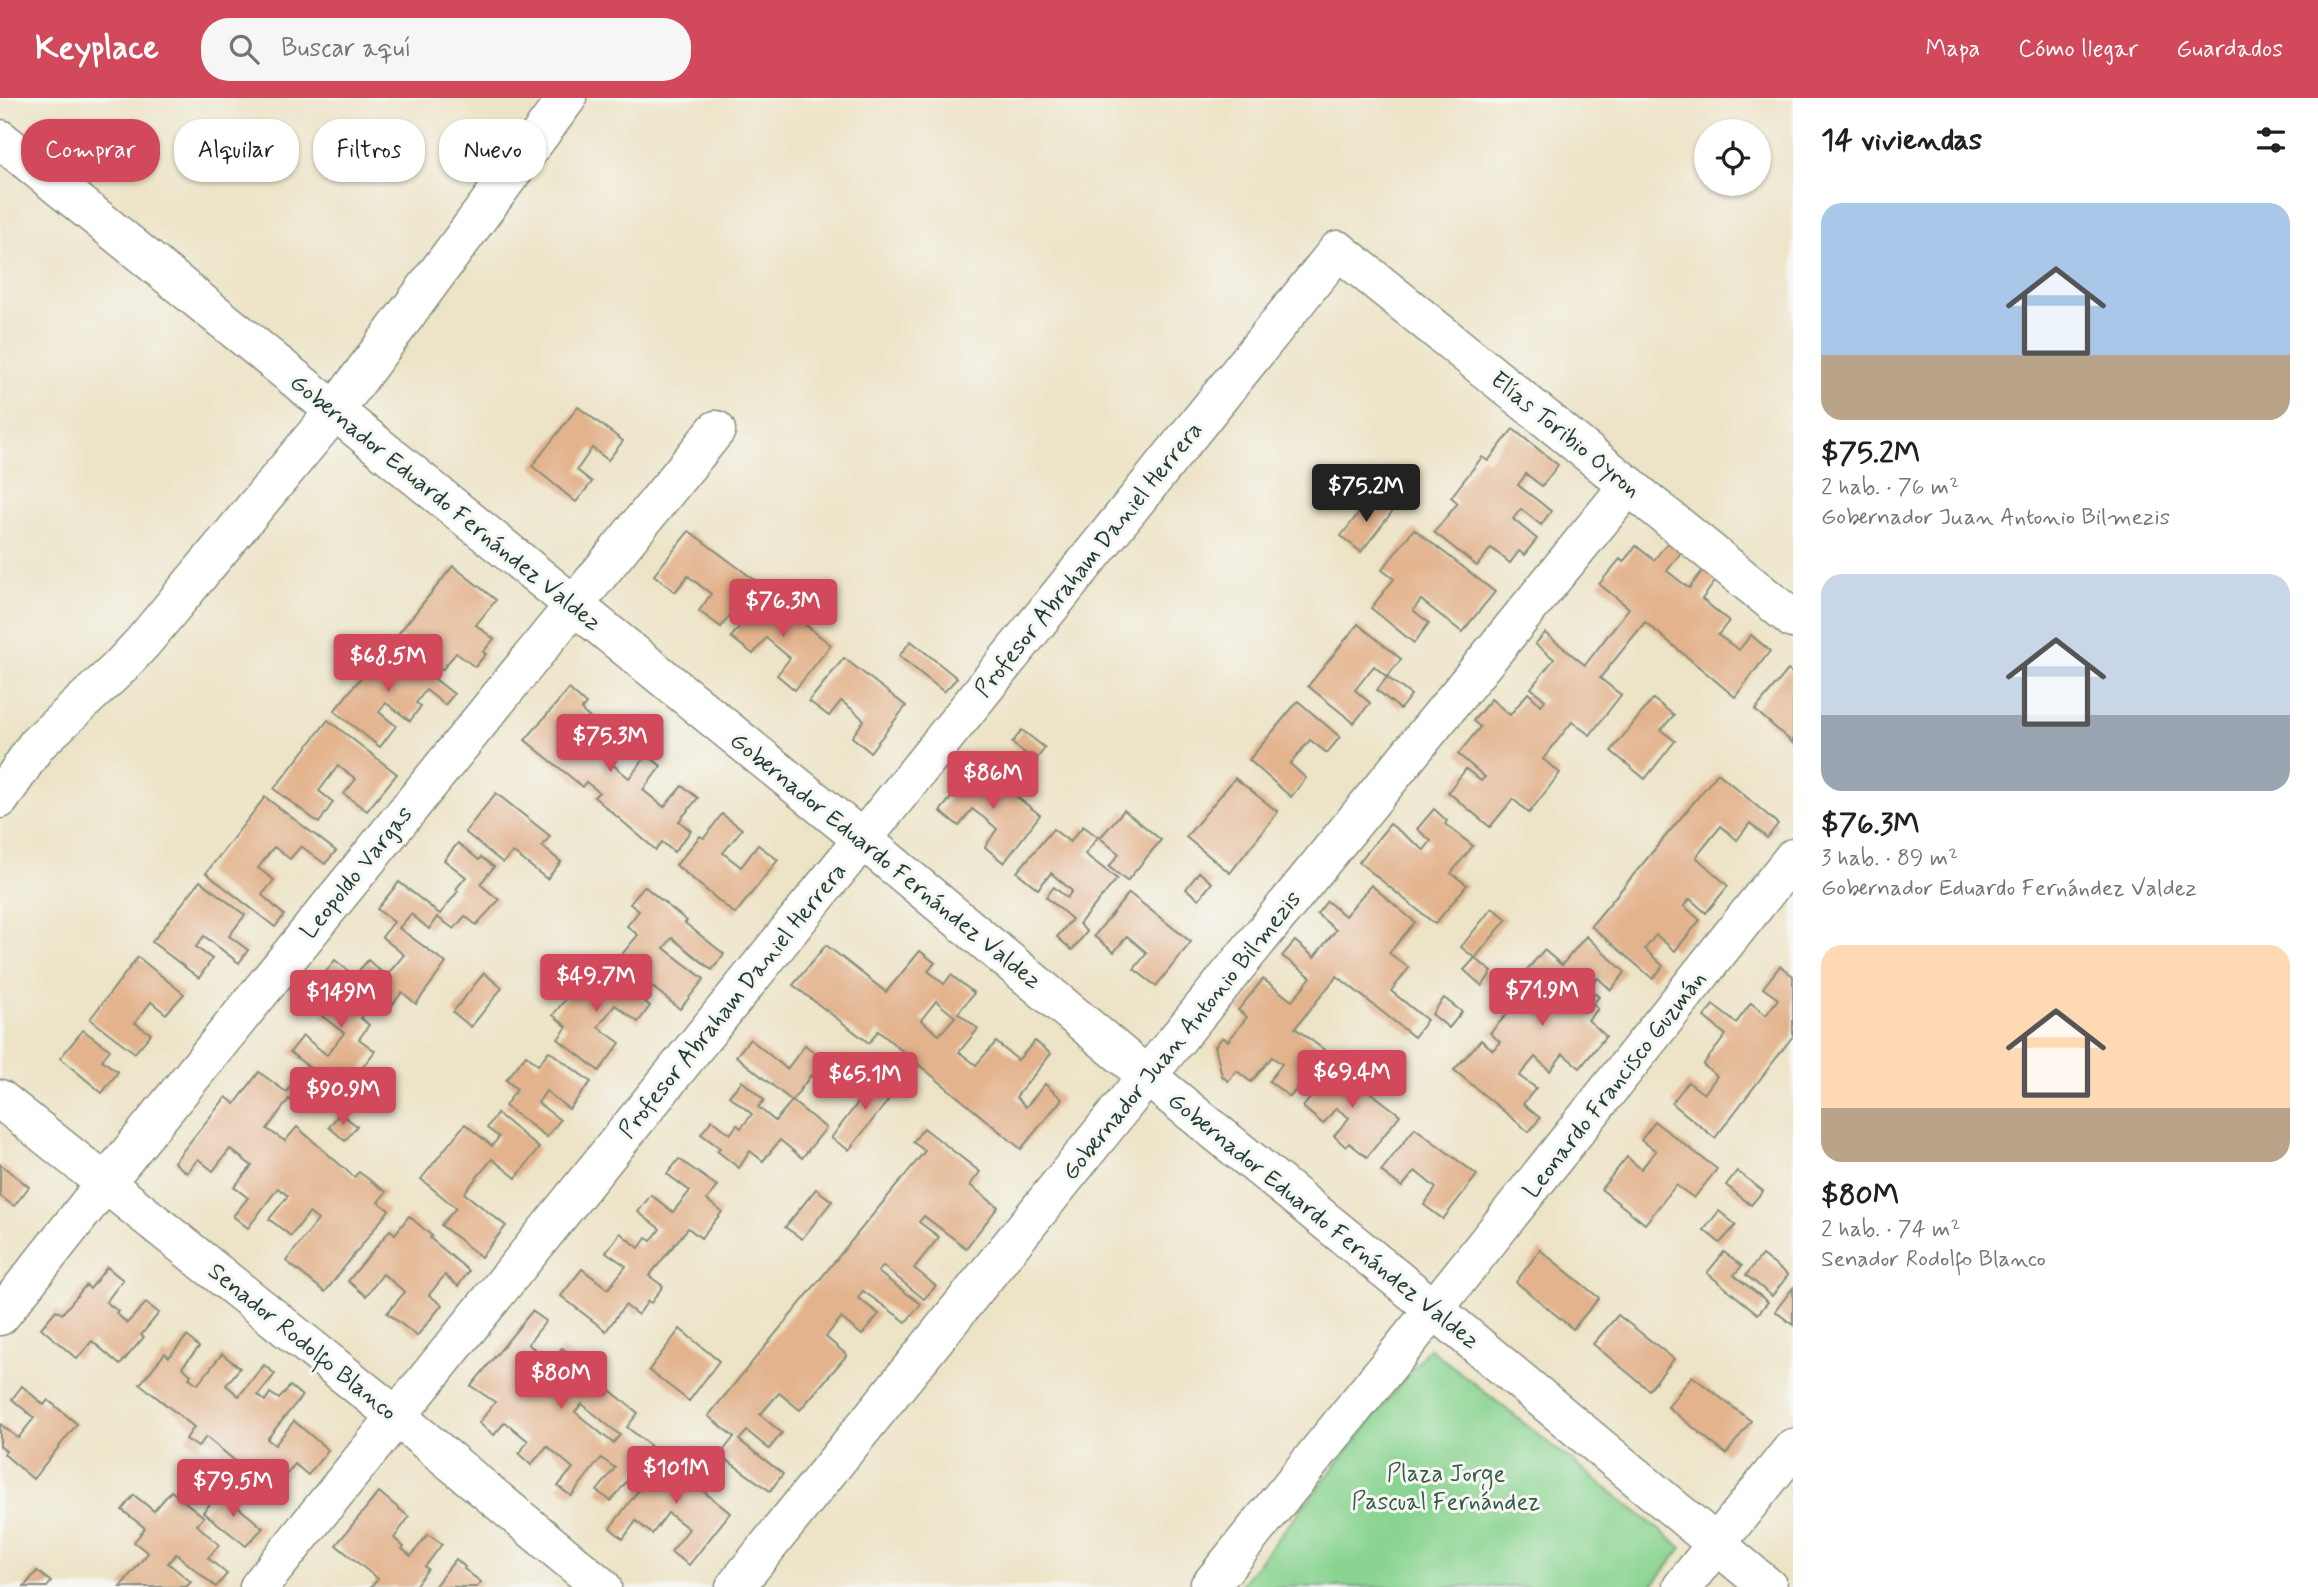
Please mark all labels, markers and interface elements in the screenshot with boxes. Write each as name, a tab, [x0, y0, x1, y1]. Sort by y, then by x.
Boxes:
search box	[201, 18, 691, 81]
text: Keyplace	[35, 27, 159, 71]
icon: search	[225, 30, 263, 68]
text: Buscar aquí	[281, 32, 412, 66]
text: Mapa	[1925, 34, 1980, 65]
text: Cómo llegar	[2018, 34, 2138, 65]
text: Guardados	[2176, 34, 2283, 65]
chip: Comprar	[21, 119, 160, 182]
chip: Alquilar	[174, 119, 299, 182]
chip: Filtros	[313, 119, 425, 182]
chip: Nuevo	[439, 119, 546, 182]
map controls	[1694, 119, 1771, 196]
button: locate	[1694, 119, 1771, 196]
text: 14 viviendas	[1821, 121, 1982, 160]
icon: filters	[2252, 121, 2290, 159]
icon: home	[1993, 248, 2119, 374]
street label: Elías Toribio Oyron	[1483, 365, 1647, 505]
street label: Gobernador Eduardo Fernández Valdez	[283, 368, 607, 639]
street label: Profesor Abraham Daniel Herrera	[968, 416, 1210, 704]
text: $75.2M	[1821, 434, 1920, 473]
pin: $75.2M	[1309, 464, 1423, 524]
text: $75.2M	[1328, 472, 1404, 502]
text: 2 hab. · 76 m²	[1821, 473, 1959, 503]
text: Gobernador Juan Antonio Bilmezis	[1821, 503, 2170, 533]
pin: $76.3M	[726, 580, 840, 639]
text: $76.3M	[745, 587, 821, 617]
icon: home	[1993, 619, 2119, 745]
pin: $68.5M	[331, 634, 445, 694]
text: $68.5M	[350, 642, 426, 672]
pin: $75.3M	[553, 714, 667, 774]
text: $75.3M	[572, 722, 648, 752]
street label: Gobernador Eduardo Fernández Valdez	[723, 726, 1047, 997]
pin: $86M	[952, 752, 1034, 811]
text: $86M	[963, 759, 1023, 789]
street label: Leopoldo Vargas	[294, 800, 420, 946]
text: $76.3M	[1821, 805, 1920, 844]
text: 3 hab. · 89 m²	[1821, 844, 1958, 874]
street label: Profesor Abraham Daniel Herrera	[612, 857, 854, 1145]
text: Gobernador Eduardo Fernández Valdez	[1821, 874, 2197, 904]
street label: Gobernador Juan Antonio Bilmezis	[1056, 885, 1309, 1187]
pin: $49.7M	[539, 954, 653, 1014]
text: $49.7M	[556, 962, 636, 992]
street label: Leonardo Francisco Guzmán	[1517, 965, 1714, 1205]
pin: $71.9M	[1485, 968, 1599, 1028]
pin: $149M	[292, 970, 390, 1030]
text: $71.9M	[1505, 976, 1579, 1006]
text: $149M	[306, 978, 376, 1008]
icon: home	[1993, 990, 2119, 1116]
pin: $69.4M	[1295, 1051, 1409, 1110]
pin: $65.1M	[808, 1052, 922, 1112]
text: $69.4M	[1313, 1058, 1391, 1088]
text: $65.1M	[829, 1060, 901, 1090]
pin: $90.9M	[286, 1068, 400, 1127]
text: $90.9M	[306, 1075, 380, 1105]
street label: Gobernador Eduardo Fernández Valdez	[1161, 1086, 1485, 1357]
text: $80M	[1821, 1176, 1899, 1215]
text: 2 hab. · 74 m²	[1821, 1215, 1960, 1245]
text: Senador Rodolfo Blanco	[1821, 1245, 2046, 1275]
street label: Senador Rodolfo Blanco	[200, 1256, 403, 1430]
pin: $80M	[520, 1352, 602, 1411]
text: $80M	[531, 1359, 591, 1389]
pin: $101M	[627, 1446, 725, 1506]
text: $101M	[643, 1454, 709, 1484]
park label: Plaza Jorge Pascual Fernández	[1352, 1459, 1540, 1518]
pin: $79.5M	[176, 1460, 290, 1519]
text: $79.5M	[193, 1467, 273, 1497]

